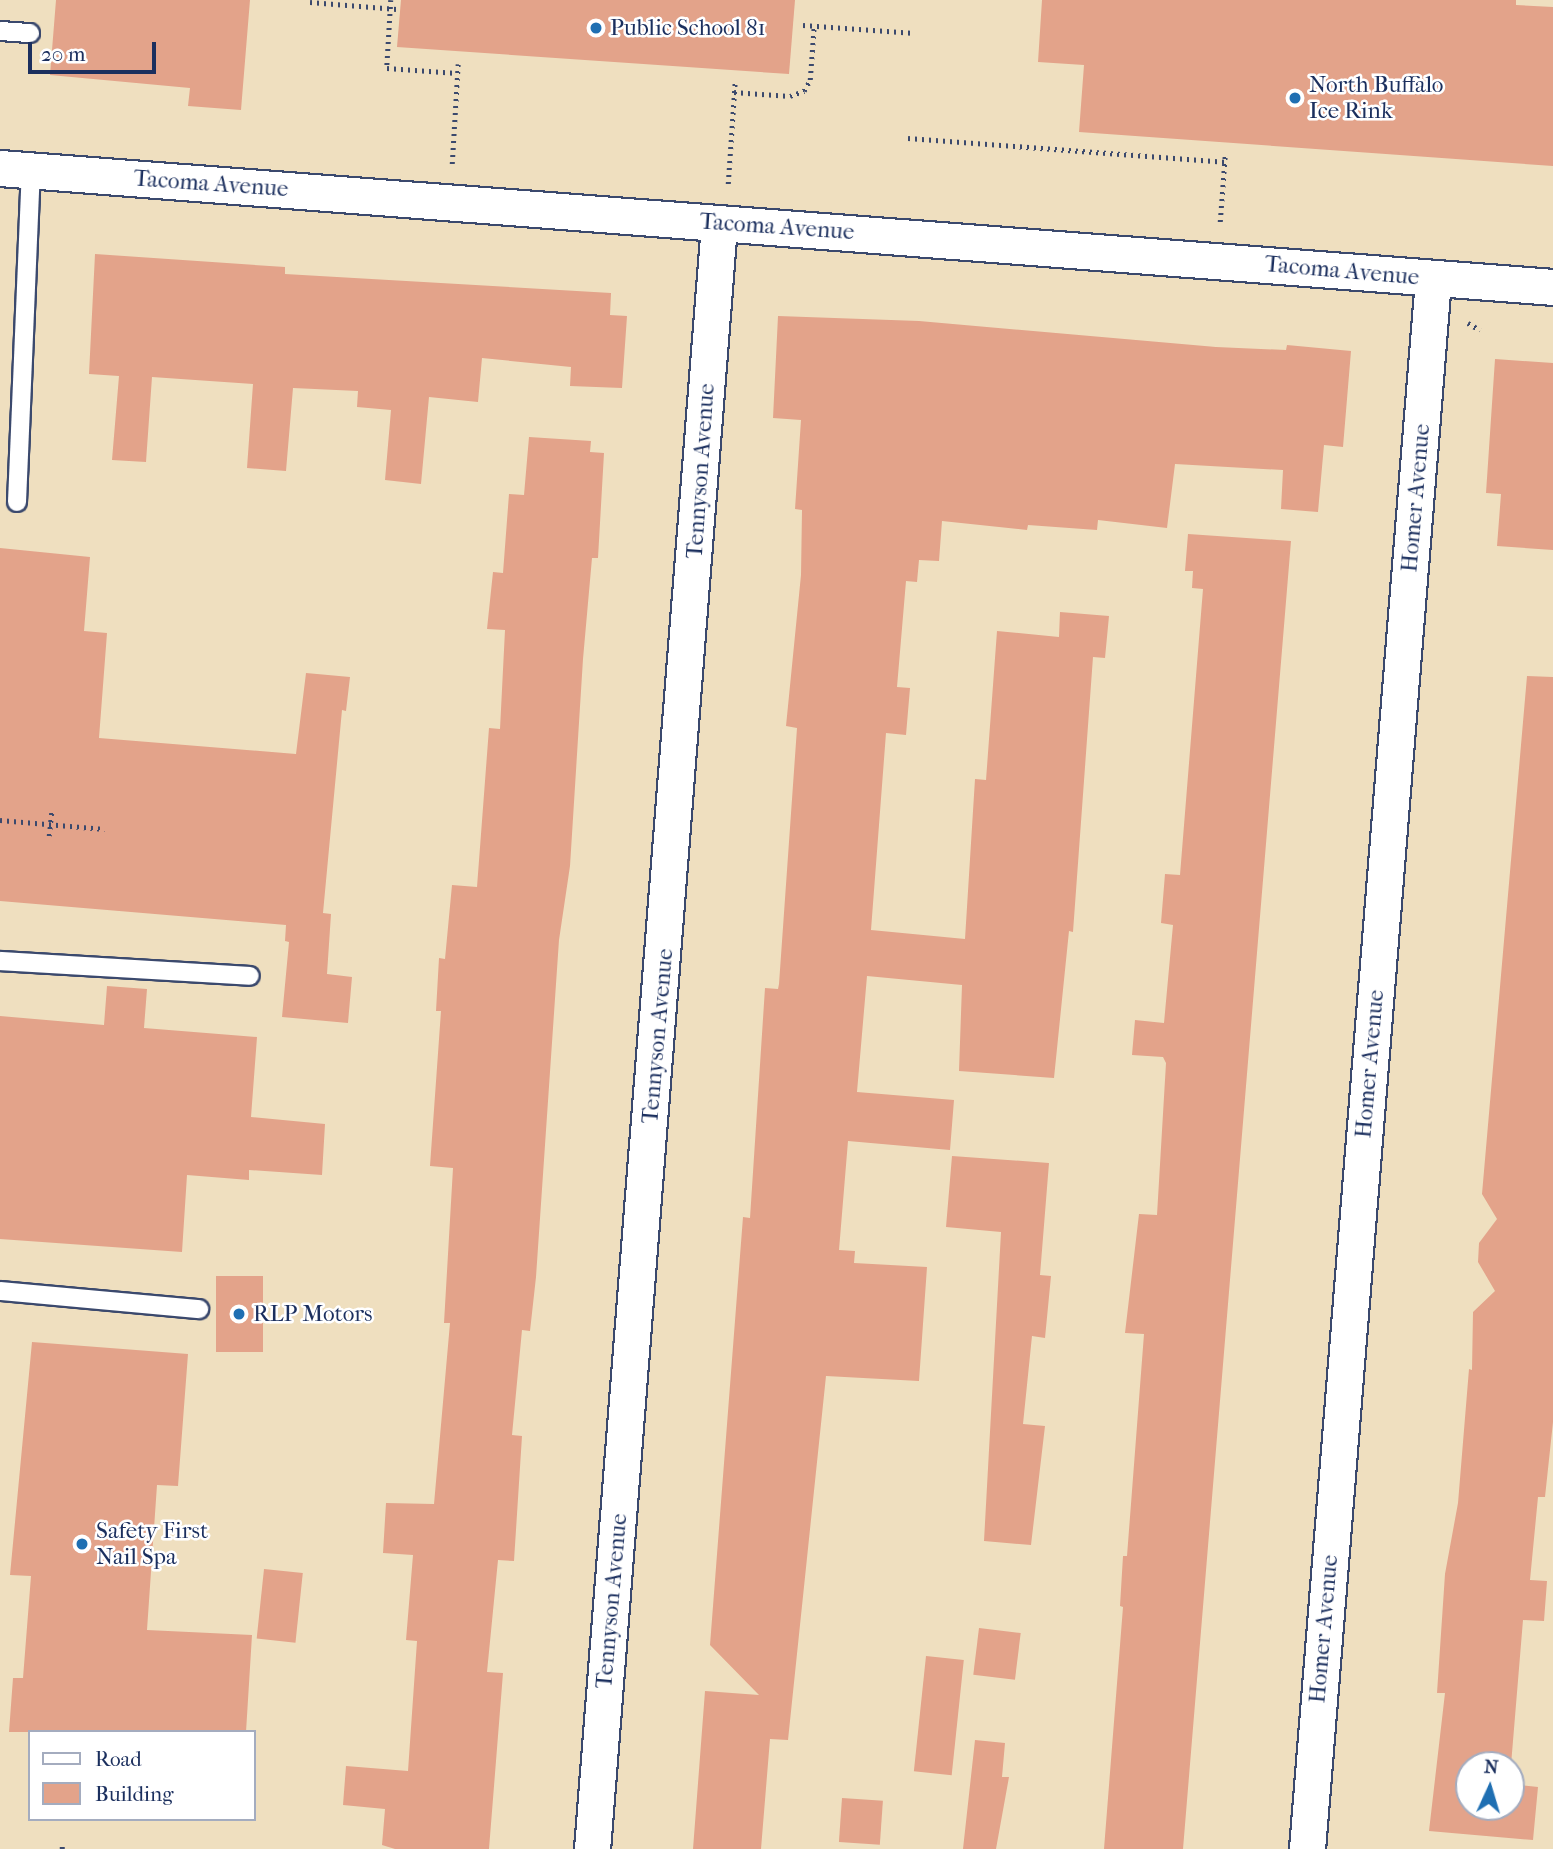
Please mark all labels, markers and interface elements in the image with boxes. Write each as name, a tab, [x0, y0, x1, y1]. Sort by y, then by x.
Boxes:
place label: Public School 81	[610, 14, 766, 42]
marker: Public School 81	[588, 20, 604, 36]
scale bar	[32, 28, 159, 72]
text: 20 m	[41, 42, 85, 66]
place label: North Buffalo Ice Rink	[1309, 71, 1444, 125]
marker: North Buffalo Ice Rink	[1287, 90, 1303, 106]
street label: Tacoma Avenue	[133, 165, 289, 203]
street label: Tacoma Avenue	[699, 208, 855, 246]
street label: Tacoma Avenue	[1264, 251, 1420, 291]
street label: Tennyson Avenue	[681, 382, 721, 560]
street label: Homer Avenue	[1396, 423, 1436, 573]
street label: Tennyson Avenue	[637, 947, 679, 1125]
street label: Homer Avenue	[1350, 989, 1390, 1139]
place label: RLP Motors	[253, 1300, 373, 1328]
marker: RLP Motors	[231, 1306, 247, 1322]
street label: Tennyson Avenue	[591, 1512, 633, 1690]
place label: Safety First Nail Spa	[96, 1517, 208, 1571]
marker: Safety First Nail Spa	[74, 1536, 90, 1552]
street label: Homer Avenue	[1304, 1554, 1344, 1704]
legend	[28, 1730, 256, 1821]
text: Road	[95, 1747, 142, 1771]
north arrow	[1455, 1751, 1525, 1821]
text: N	[1483, 1756, 1499, 1779]
text: Building	[95, 1782, 173, 1806]

